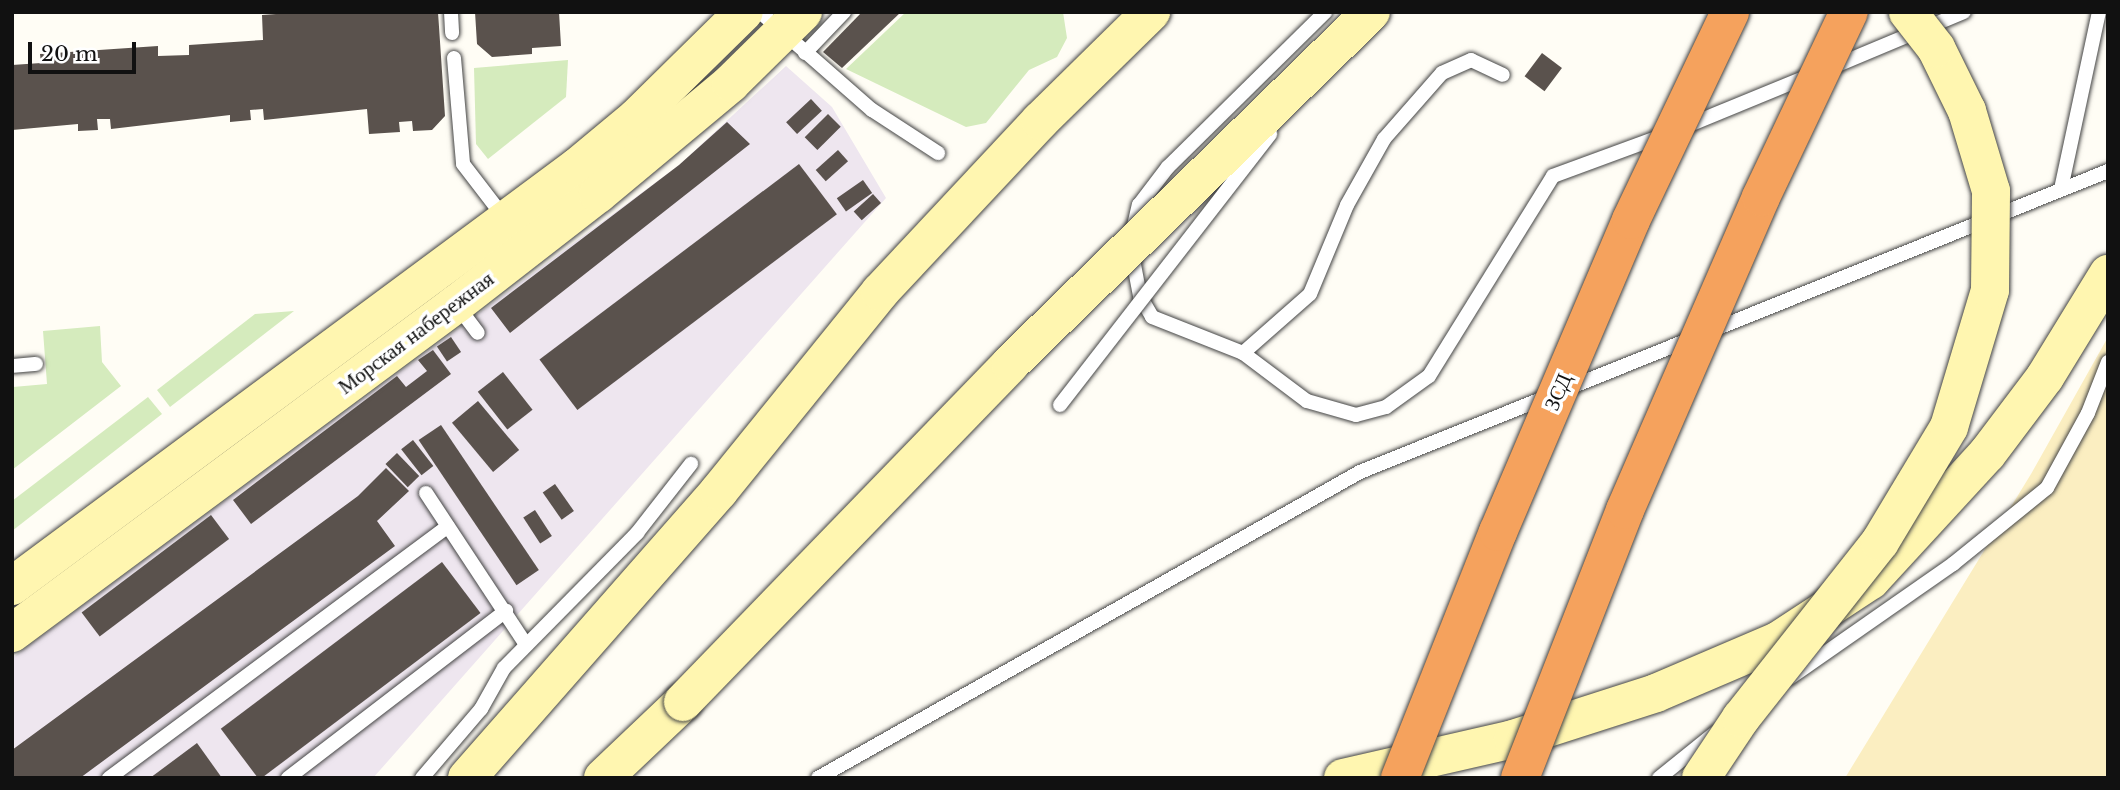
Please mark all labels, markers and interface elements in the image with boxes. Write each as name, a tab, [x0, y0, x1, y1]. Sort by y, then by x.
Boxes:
scale bar	[32, 28, 140, 72]
text: 20 m	[41, 41, 98, 67]
street label: Морская набережная	[333, 266, 499, 400]
street label: ЗСД	[1539, 370, 1577, 414]

